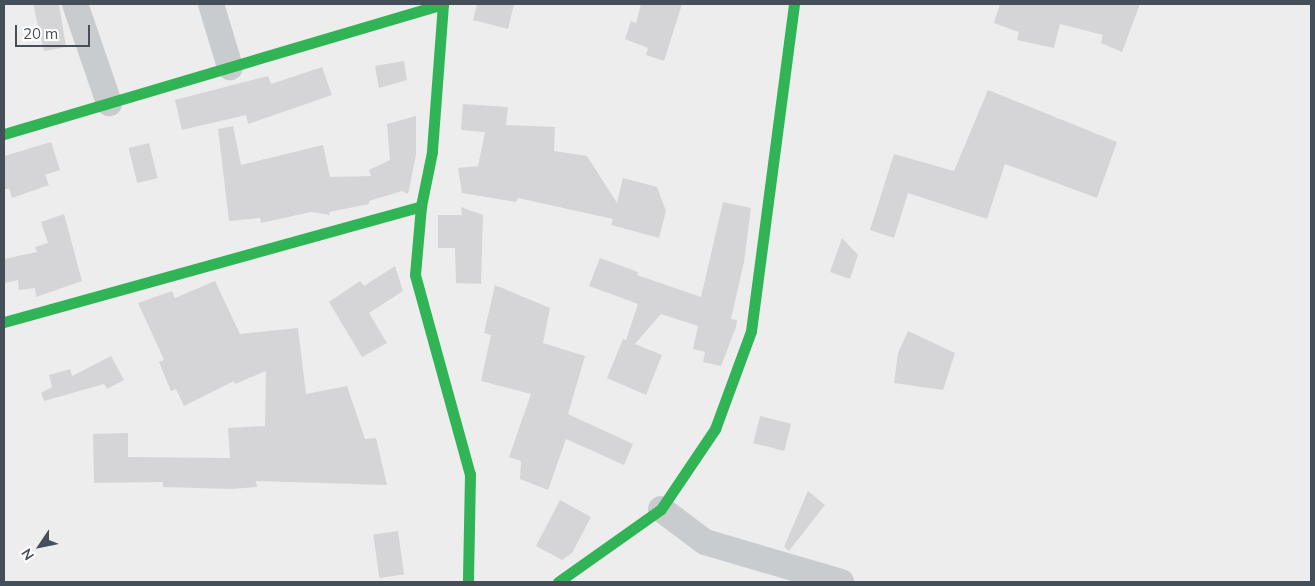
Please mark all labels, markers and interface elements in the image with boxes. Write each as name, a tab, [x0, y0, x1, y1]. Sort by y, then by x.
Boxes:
scale bar	[18, 15, 92, 47]
text: 20 m	[23, 24, 58, 43]
north arrow	[15, 521, 65, 571]
text: N	[17, 545, 38, 564]

